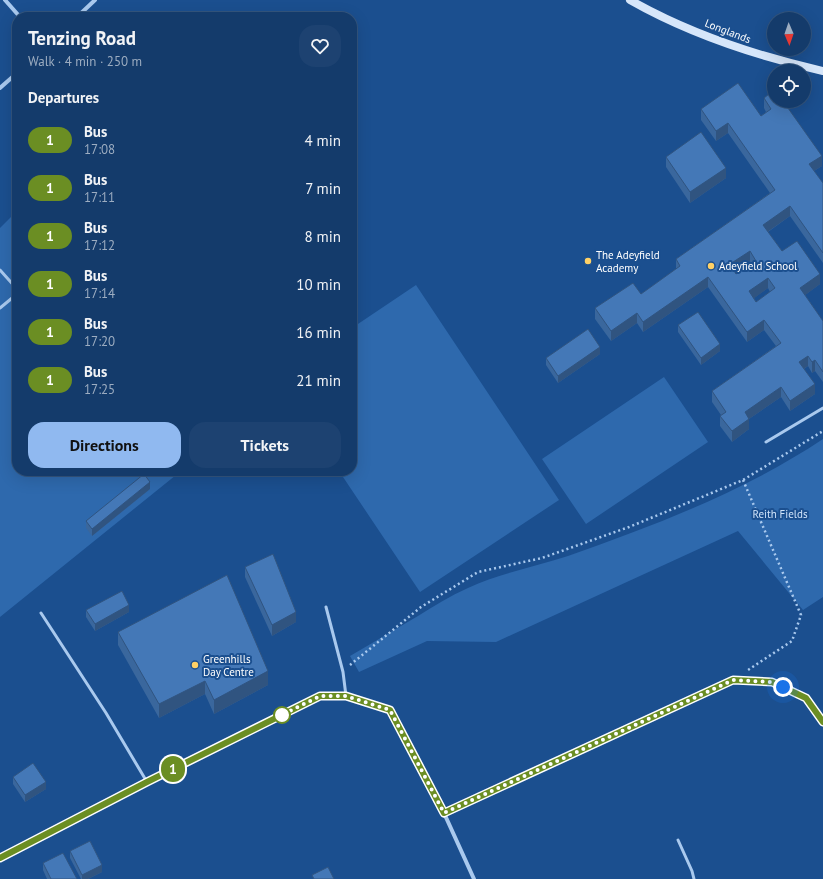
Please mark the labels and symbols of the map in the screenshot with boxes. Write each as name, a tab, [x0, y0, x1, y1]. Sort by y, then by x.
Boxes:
north arrow	[767, 12, 811, 56]
street label: Longlands	[703, 16, 753, 46]
place label: The Adeyfield Academy	[596, 248, 660, 275]
marker: The Adeyfield Academy	[583, 256, 593, 266]
place label: Adeyfield School	[719, 259, 798, 273]
marker: Adeyfield School	[706, 261, 716, 271]
park label: Reith Fields	[752, 507, 808, 521]
place label: Greenhills Day Centre	[203, 652, 254, 679]
marker: Greenhills Day Centre	[190, 660, 200, 670]
your location	[773, 677, 793, 697]
unlabelled marker	[273, 706, 291, 724]
line badge: 1	[160, 756, 186, 782]

